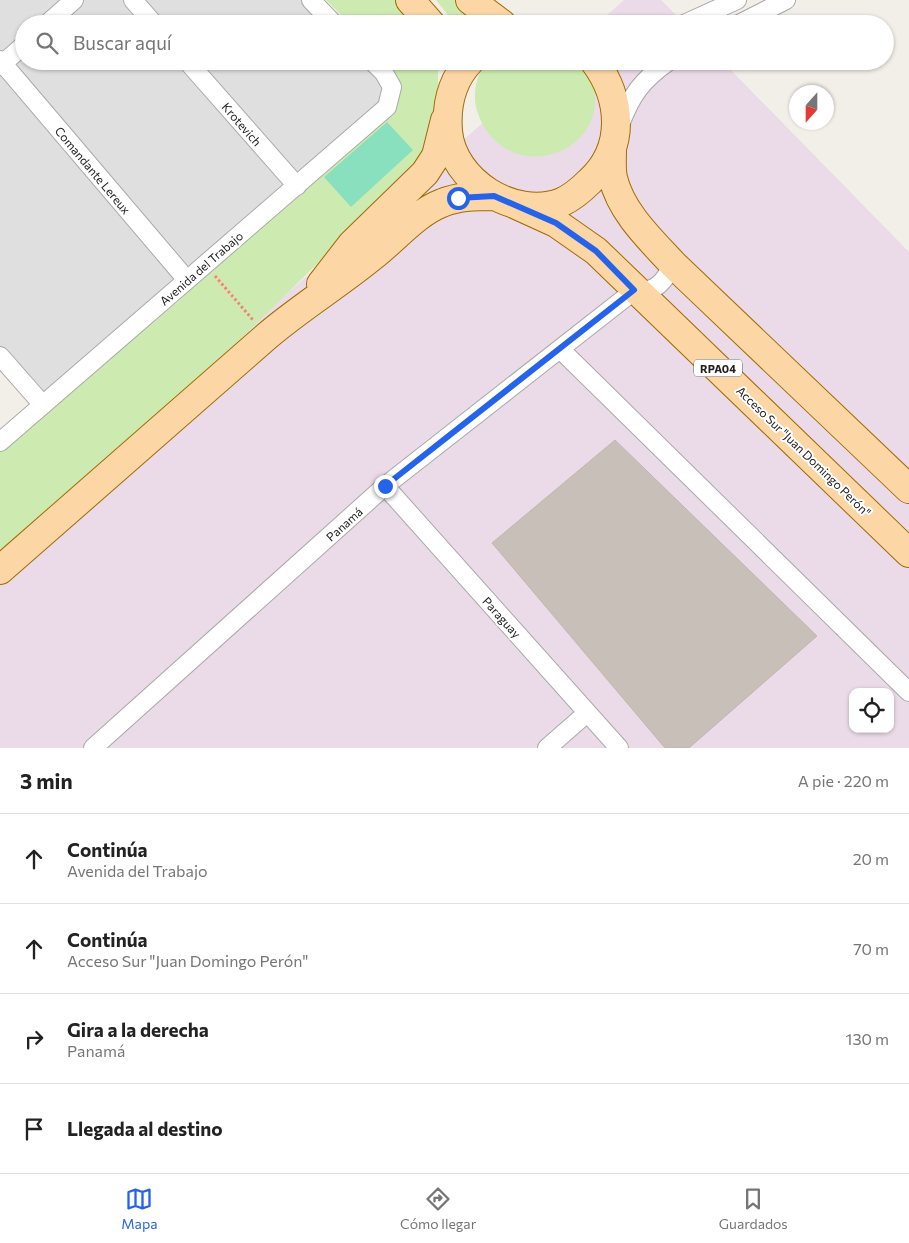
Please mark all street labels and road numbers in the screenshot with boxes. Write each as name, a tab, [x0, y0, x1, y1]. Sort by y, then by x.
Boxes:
street label: Krotevich	[219, 99, 265, 149]
street label: Comandante Lereux	[52, 123, 134, 217]
street label: Avenida del Trabajo	[157, 228, 245, 308]
road number: RPA04	[694, 359, 742, 376]
street label: Acceso Sur "Juan Domingo Perón"	[733, 383, 874, 520]
street label: Panamá	[323, 504, 365, 544]
street label: Paraguay	[480, 594, 524, 640]

